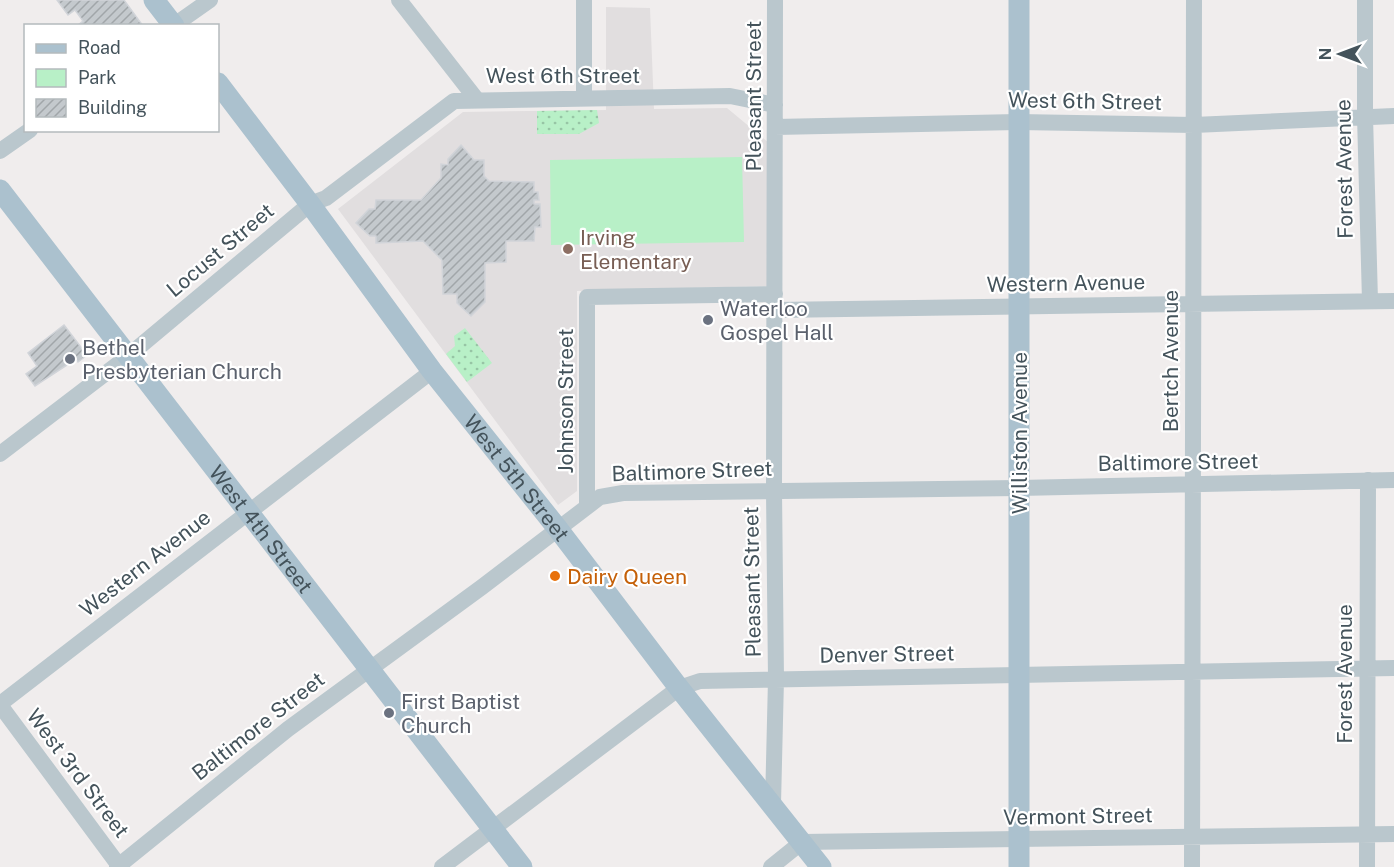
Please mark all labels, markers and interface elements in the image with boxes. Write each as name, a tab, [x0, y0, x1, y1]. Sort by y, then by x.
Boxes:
street label: Pleasant Street	[741, 20, 766, 172]
legend	[24, 24, 219, 132]
north arrow	[1310, 24, 1370, 84]
text: Road	[78, 37, 121, 58]
text: N	[1316, 48, 1335, 60]
street label: West 6th Street	[486, 63, 640, 88]
text: Park	[78, 67, 116, 88]
street label: West 6th Street	[1008, 87, 1162, 115]
text: Building	[78, 97, 147, 118]
street label: Forest Avenue	[1330, 99, 1358, 239]
street label: Locust Street	[161, 198, 279, 302]
place label: Irving Elementary	[580, 225, 692, 274]
marker: Irving Elementary	[561, 242, 575, 256]
street label: Western Avenue	[986, 269, 1146, 297]
street label: Bertch Avenue	[1158, 290, 1183, 432]
place label: Waterloo Gospel Hall	[720, 296, 834, 345]
marker: Waterloo Gospel Hall	[701, 313, 715, 327]
street label: Johnson Street	[553, 328, 578, 474]
place label: Bethel Presbyterian Church	[82, 335, 282, 384]
marker: Bethel Presbyterian Church	[63, 352, 77, 366]
street label: Williston Avenue	[1007, 352, 1032, 514]
street label: West 5th Street	[459, 409, 575, 546]
street label: Baltimore Street	[1097, 448, 1259, 476]
street label: Baltimore Street	[611, 456, 773, 486]
street label: West 4th Street	[204, 460, 318, 598]
street label: Western Avenue	[75, 504, 215, 622]
street label: Pleasant Street	[738, 506, 766, 658]
place label: Dairy Queen	[567, 564, 687, 589]
marker: Dairy Queen	[548, 569, 562, 583]
street label: Forest Avenue	[1332, 604, 1357, 744]
street label: Denver Street	[819, 640, 955, 668]
street label: Baltimore Street	[187, 667, 329, 785]
place label: First Baptist Church	[401, 689, 520, 738]
street label: West 3rd Street	[21, 704, 135, 842]
marker: First Baptist Church	[382, 706, 396, 720]
street label: Vermont Street	[1003, 802, 1153, 830]

